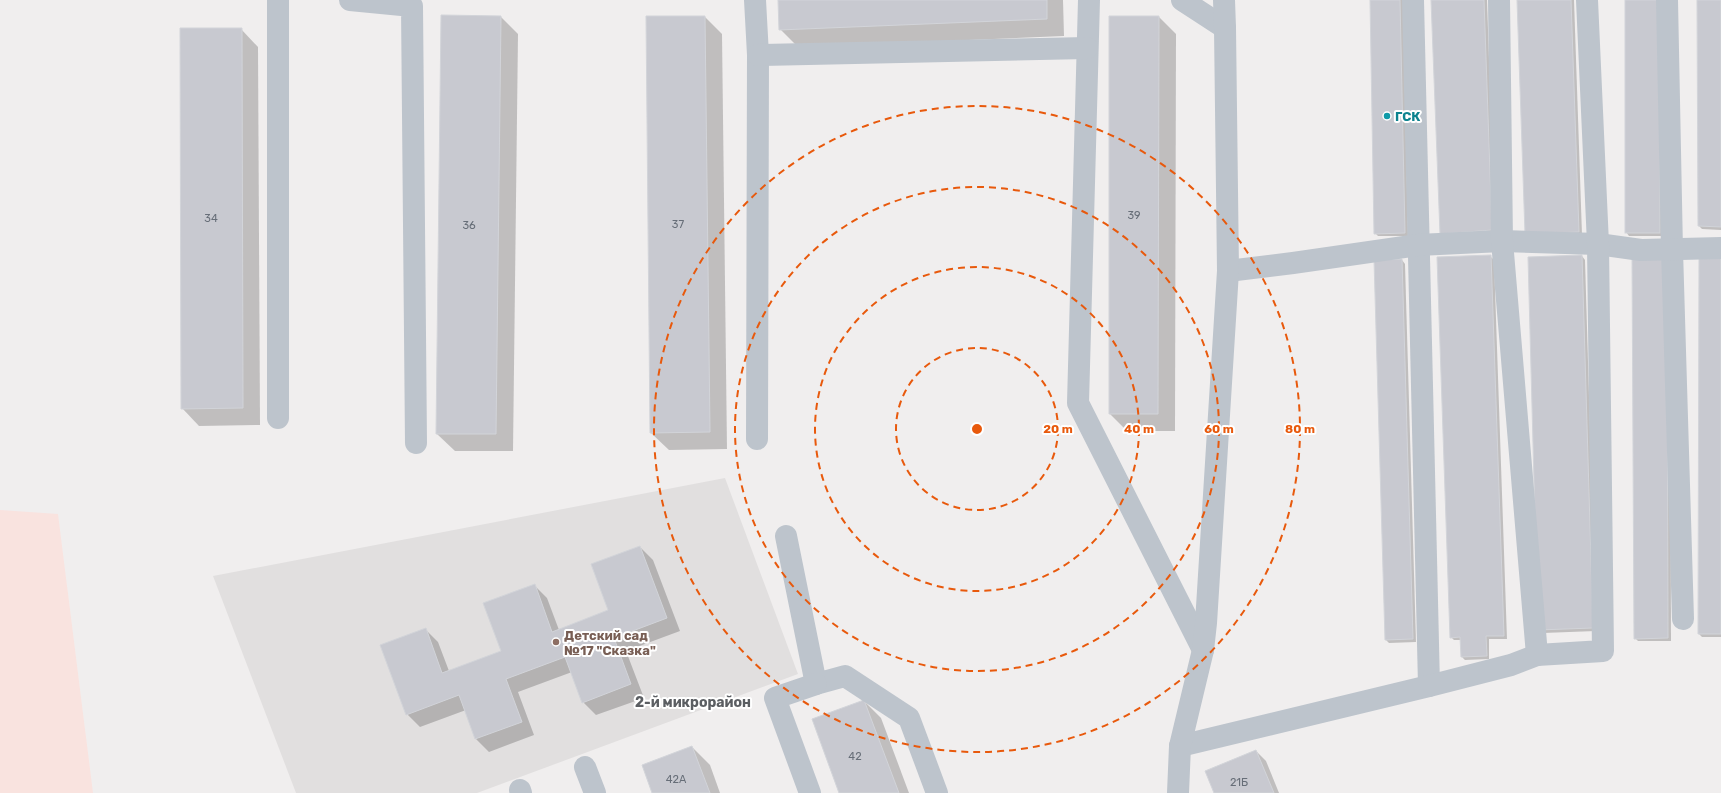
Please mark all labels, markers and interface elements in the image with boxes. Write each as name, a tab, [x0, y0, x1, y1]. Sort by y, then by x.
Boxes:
place label: ГСК	[1395, 109, 1420, 124]
marker: ГСК	[1382, 111, 1392, 121]
house number: 39	[1127, 209, 1141, 222]
house number: 34	[204, 212, 218, 225]
house number: 37	[672, 218, 684, 231]
house number: 36	[462, 219, 476, 232]
centre of rings	[970, 422, 984, 436]
text: 20 m	[1043, 422, 1073, 436]
text: 40 m	[1124, 422, 1154, 436]
text: 60 m	[1204, 422, 1234, 436]
text: 80 m	[1285, 422, 1315, 436]
place label: Детский сад №17 "Сказка"	[564, 628, 656, 658]
marker: Детский сад №17 "Сказка"	[551, 637, 561, 647]
district label: 2-й микрорайон	[635, 694, 751, 711]
house number: 42	[848, 750, 862, 763]
house number: 42А	[666, 773, 687, 786]
house number: 21Б	[1230, 776, 1248, 789]

